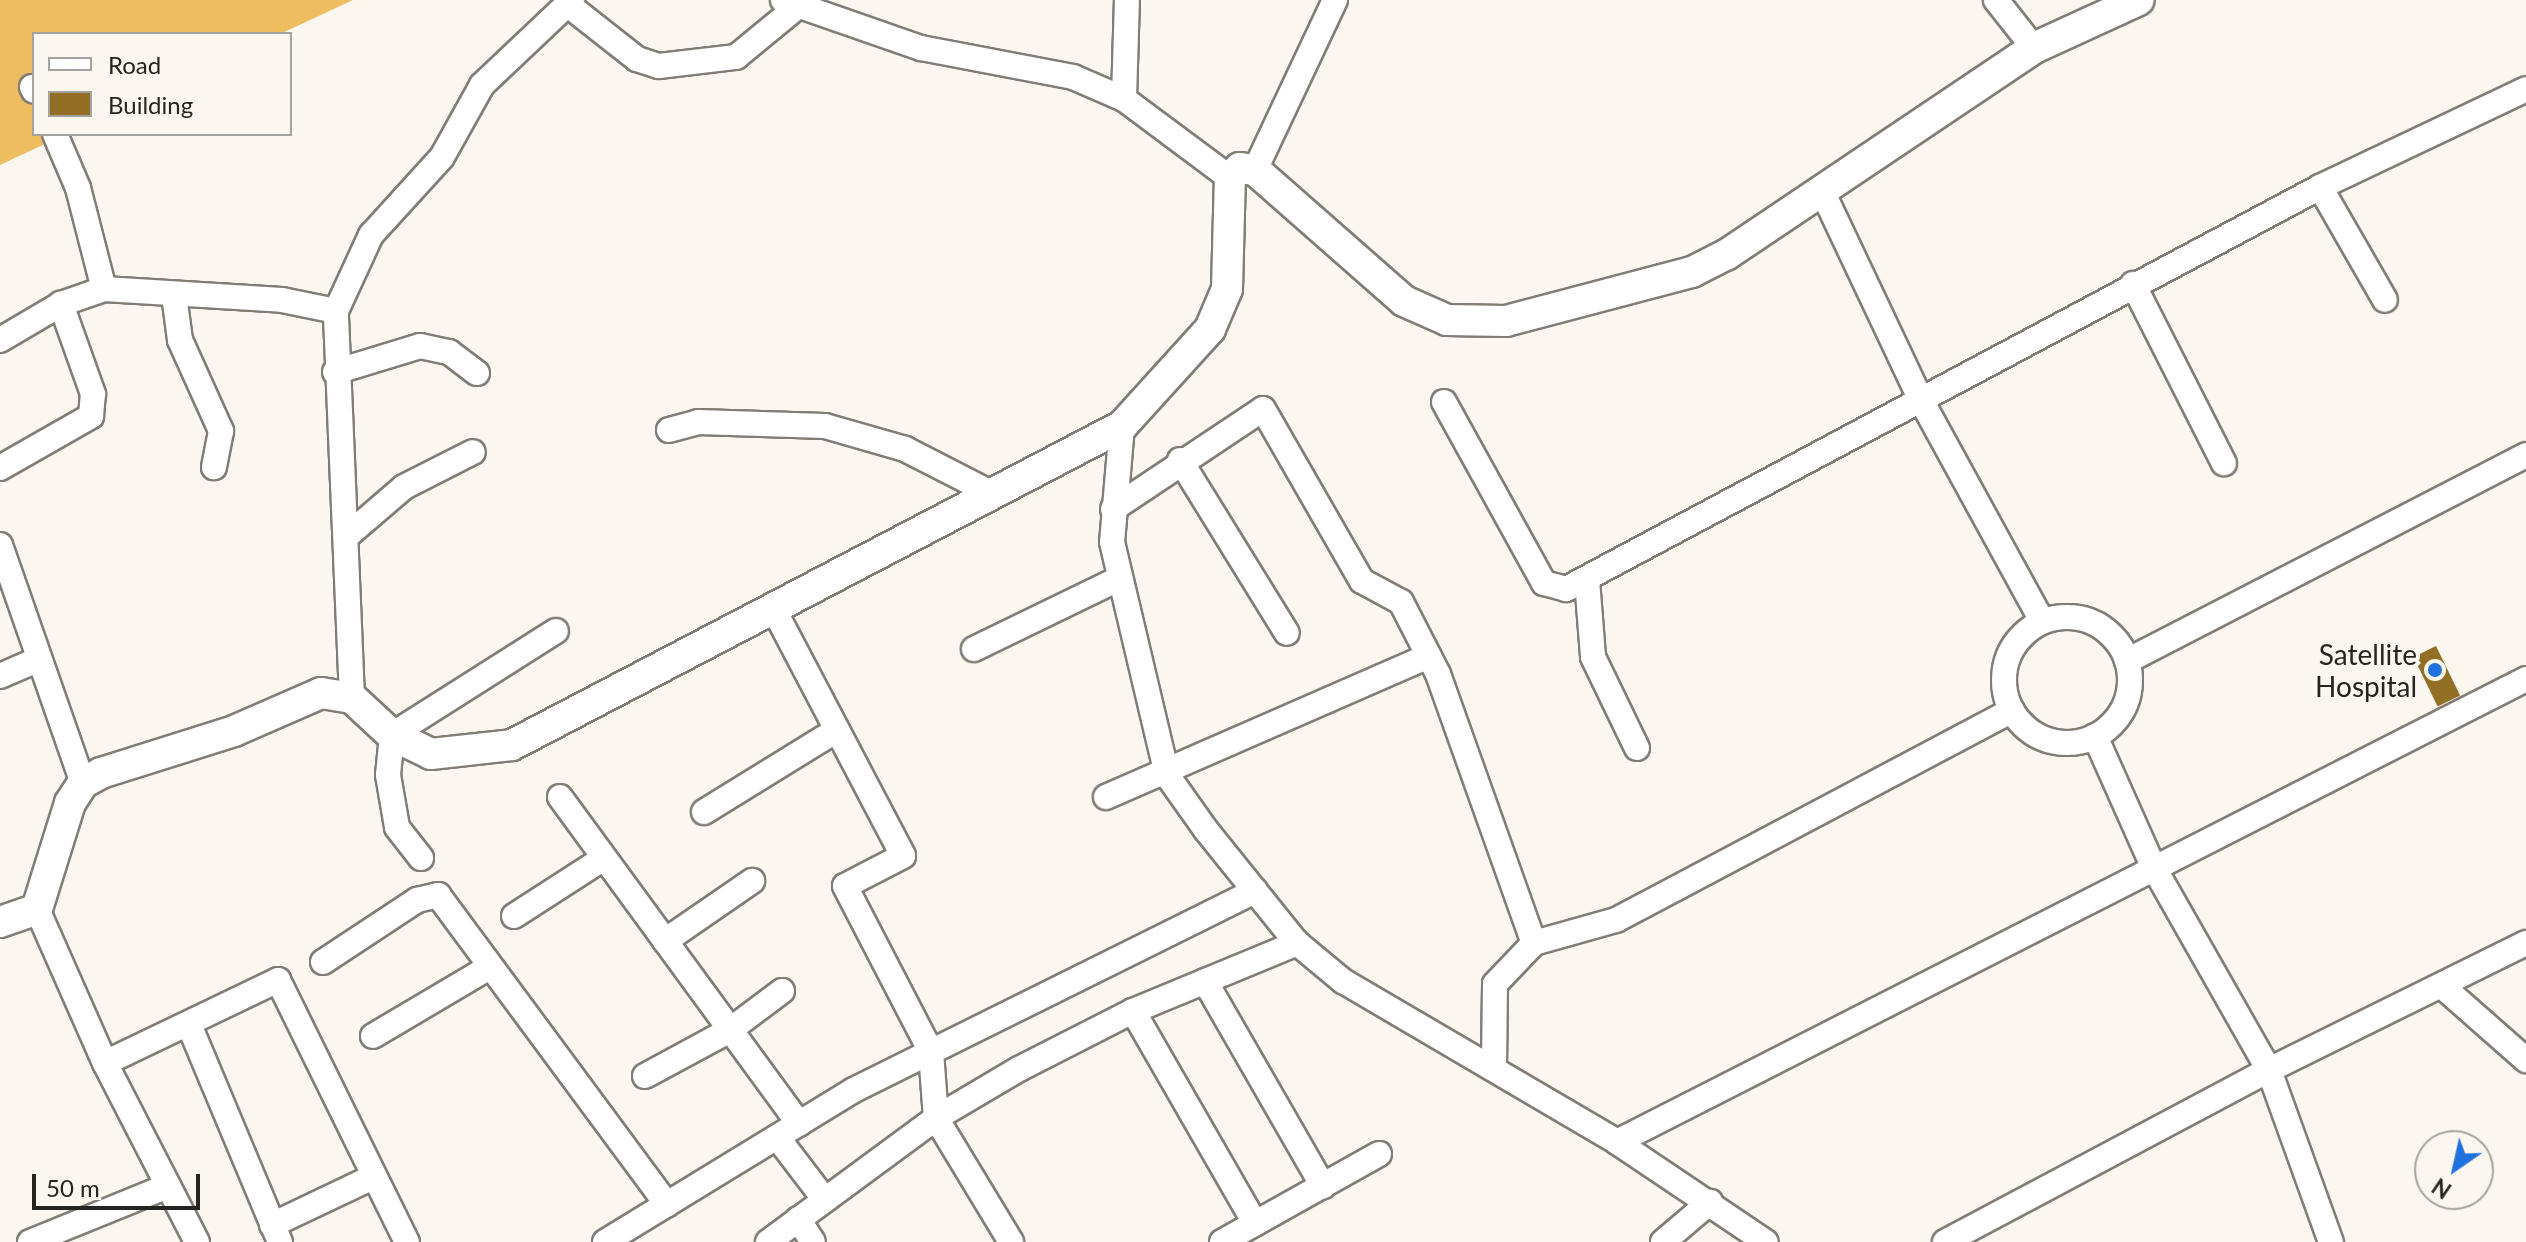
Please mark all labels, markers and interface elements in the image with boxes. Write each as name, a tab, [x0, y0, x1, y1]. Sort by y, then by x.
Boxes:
legend	[32, 32, 292, 136]
text: Road	[108, 50, 161, 79]
text: Building	[108, 90, 193, 119]
place label: Satellite Hospital	[2315, 637, 2417, 703]
marker: Satellite Hospital	[2424, 659, 2446, 681]
north arrow	[2414, 1130, 2494, 1210]
scale bar	[36, 1158, 204, 1208]
text: 50 m	[46, 1173, 100, 1202]
text: N	[2427, 1173, 2456, 1205]

